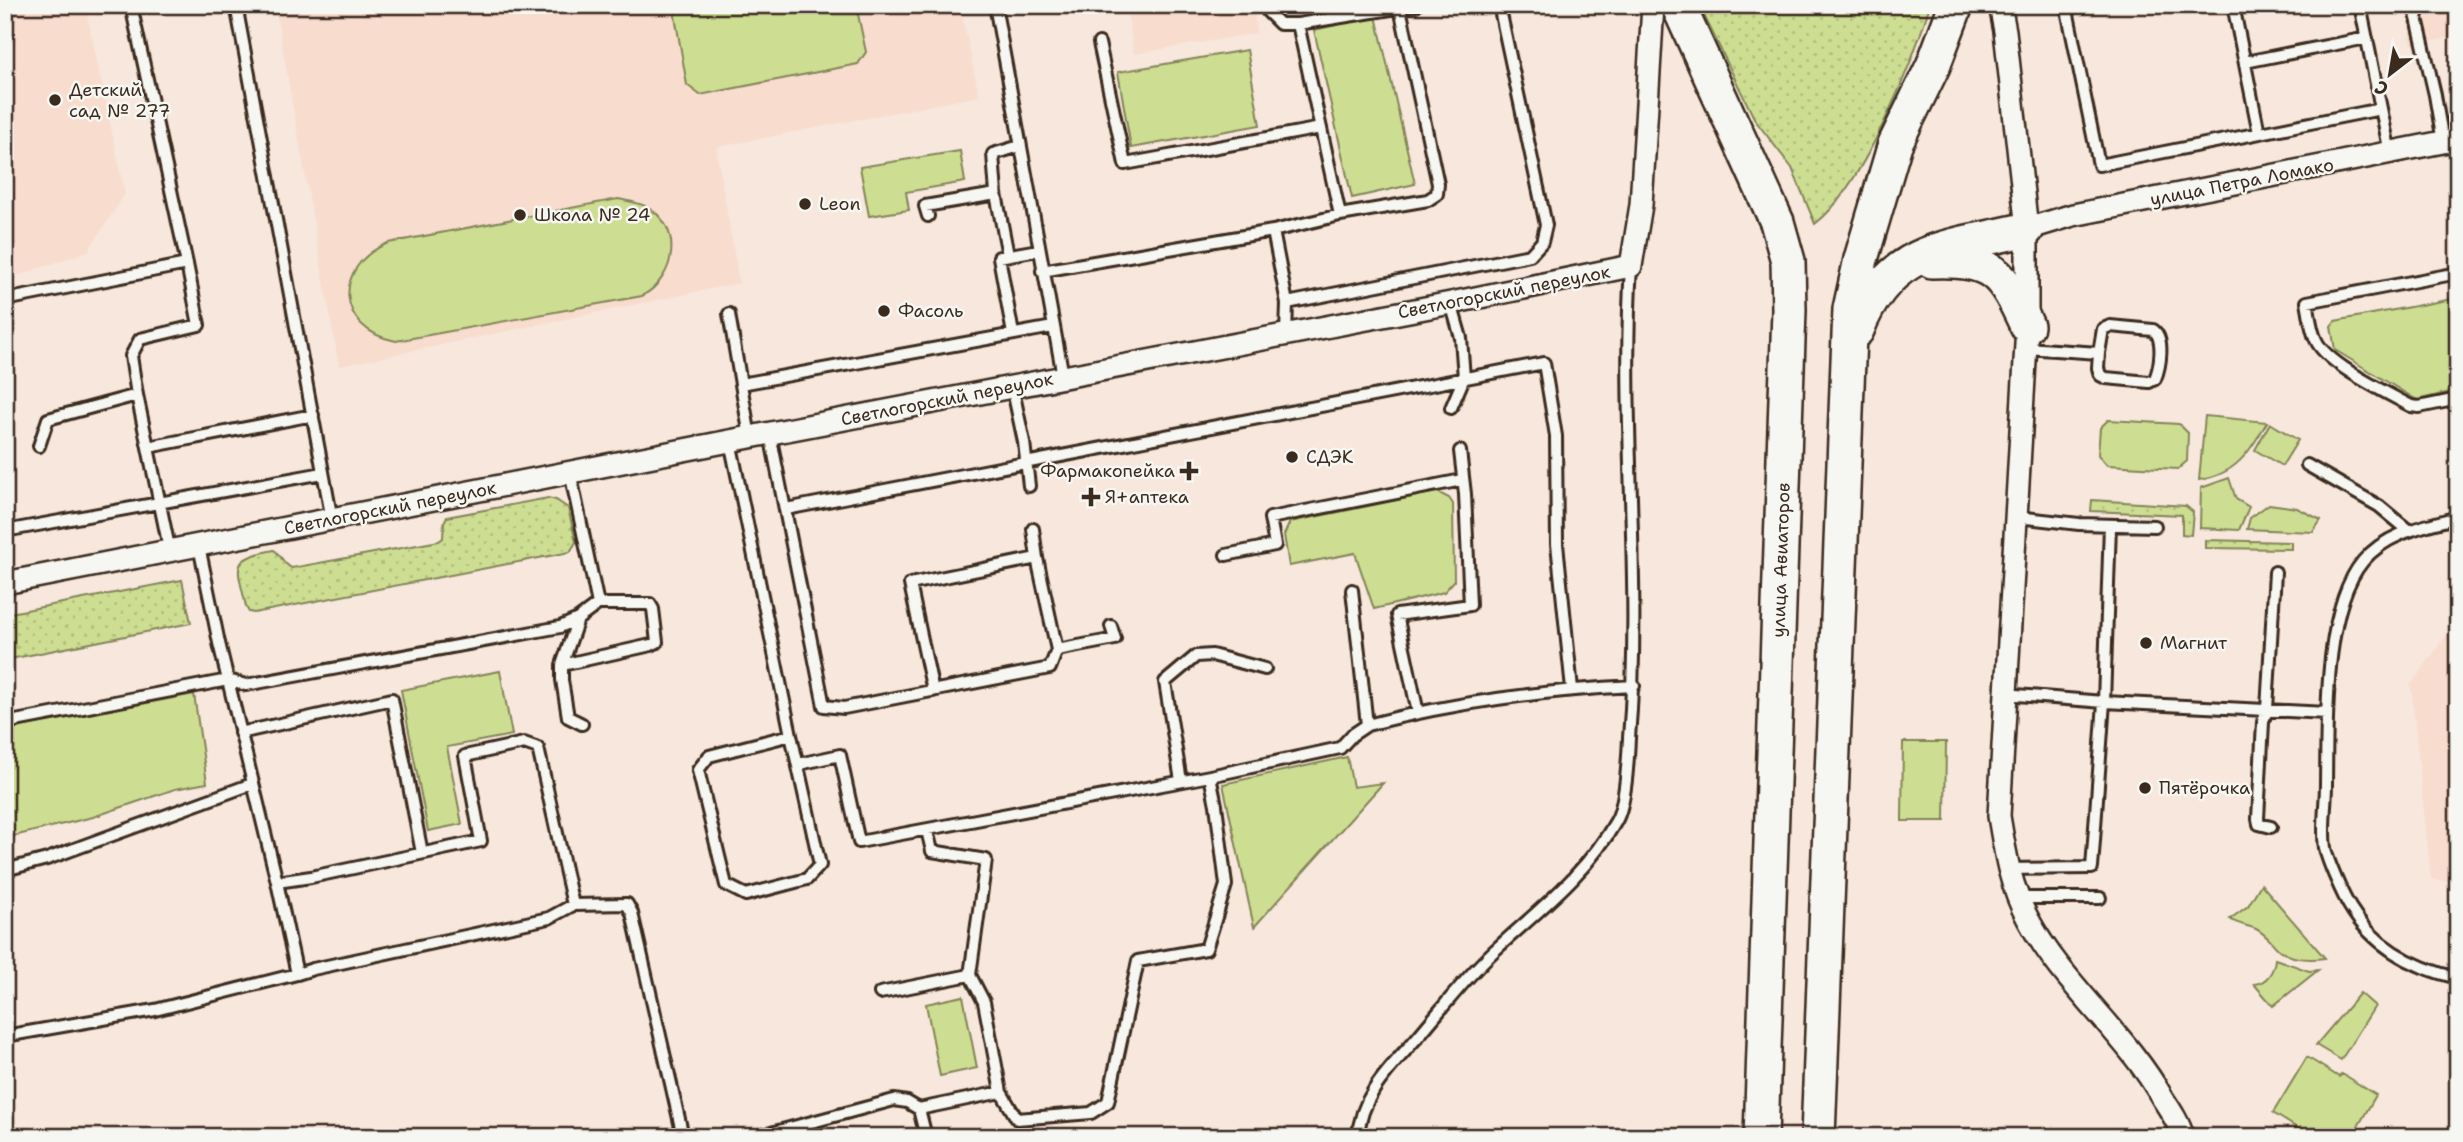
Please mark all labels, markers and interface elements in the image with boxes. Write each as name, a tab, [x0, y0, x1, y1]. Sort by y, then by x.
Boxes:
north arrow	[2354, 38, 2424, 108]
text: С	[2370, 74, 2393, 102]
place label: Детский сад № 277	[69, 78, 170, 123]
marker: Детский сад № 277	[47, 92, 63, 108]
street label: улица Петра Ломако	[2148, 152, 2336, 212]
place label: Leon	[819, 192, 860, 216]
marker: Leon	[797, 196, 813, 212]
place label: Школа № 24	[534, 203, 650, 227]
marker: Школа № 24	[512, 207, 528, 223]
street label: Светлогорский переулок	[1396, 260, 1613, 324]
place label: Фасоль	[898, 299, 963, 323]
marker: Фасоль	[876, 303, 892, 319]
street label: Светлогорский переулок	[839, 367, 1056, 431]
place label: СДЭК	[1306, 445, 1354, 469]
marker: СДЭК	[1284, 449, 1300, 465]
place label: Фармакопейка	[1040, 459, 1175, 483]
marker: Фармакопейка	[1181, 463, 1197, 479]
street label: Светлогорский переулок	[282, 476, 499, 540]
street label: улица Авиаторов	[1766, 482, 1796, 638]
place label: Я+аптека	[1105, 485, 1189, 509]
marker: Я+аптека	[1083, 489, 1099, 505]
place label: Магнит	[2160, 631, 2228, 655]
marker: Магнит	[2138, 635, 2154, 651]
place label: Пятёрочка	[2159, 776, 2250, 800]
marker: Пятёрочка	[2137, 780, 2153, 796]

